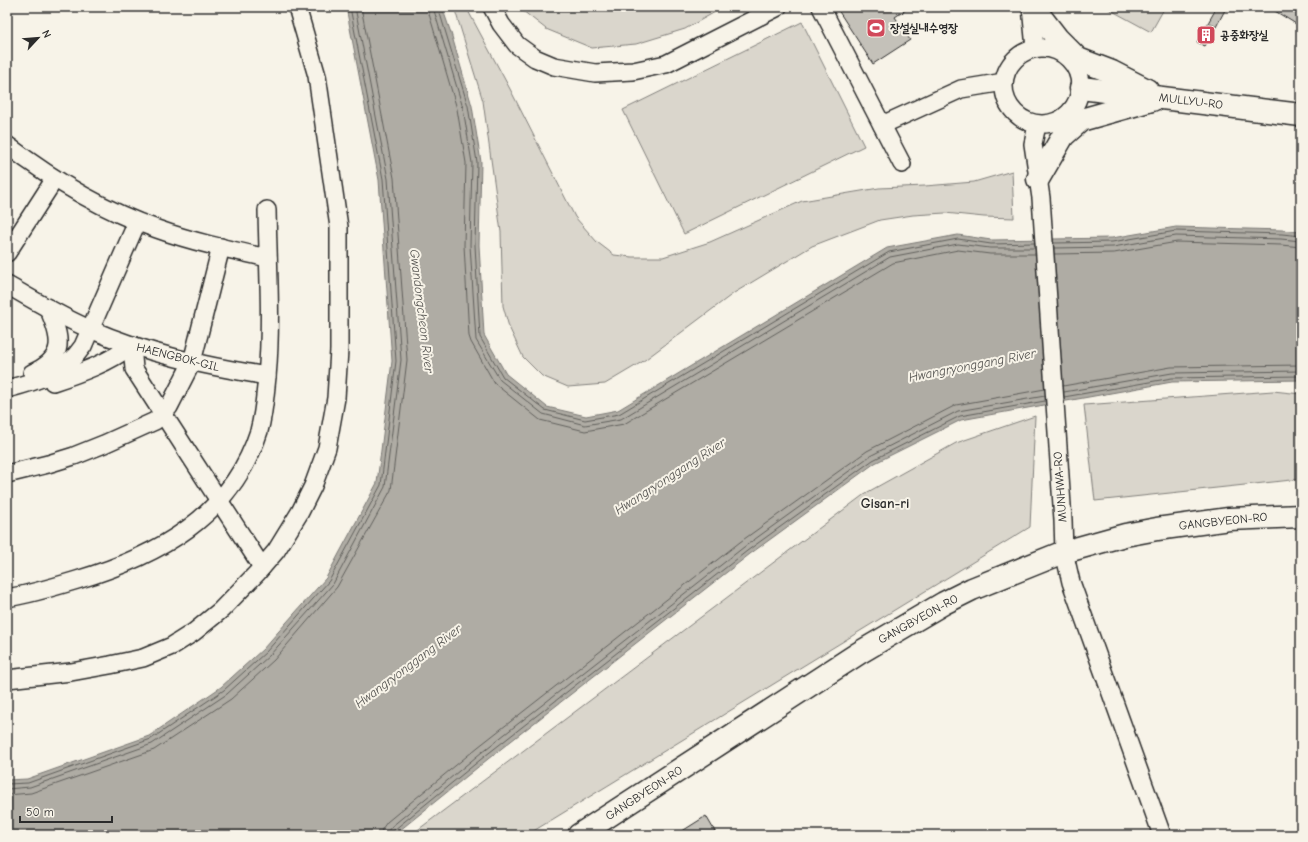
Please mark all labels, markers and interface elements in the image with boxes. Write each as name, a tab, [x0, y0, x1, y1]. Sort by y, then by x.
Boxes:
sports icon: 장설실내수영장	[865, 17, 887, 39]
north arrow	[18, 18, 58, 58]
place label: 장설실내수영장	[890, 21, 958, 35]
building icon: 공중화장실	[1195, 24, 1217, 46]
text: N	[39, 28, 54, 40]
place label: 공중화장실	[1220, 28, 1269, 42]
street label: MULLYU-RO	[1158, 90, 1224, 112]
water label: Gwandongcheon River	[407, 248, 437, 375]
street label: HAENGBOK-GIL	[135, 340, 221, 374]
water label: Hwangryonggang River	[907, 345, 1038, 385]
water label: Hwangryonggang River	[612, 434, 729, 517]
street label: MUNHWA-RO	[1051, 451, 1069, 523]
district label: Gisan-ri	[861, 495, 909, 512]
street label: GANGBYEON-RO	[1178, 509, 1268, 533]
street label: GANGBYEON-RO	[876, 591, 961, 647]
water label: Hwangryonggang River	[352, 621, 465, 711]
street label: GANGBYEON-RO	[603, 763, 685, 823]
scale bar	[20, 798, 112, 824]
text: 50 m	[26, 805, 54, 819]

